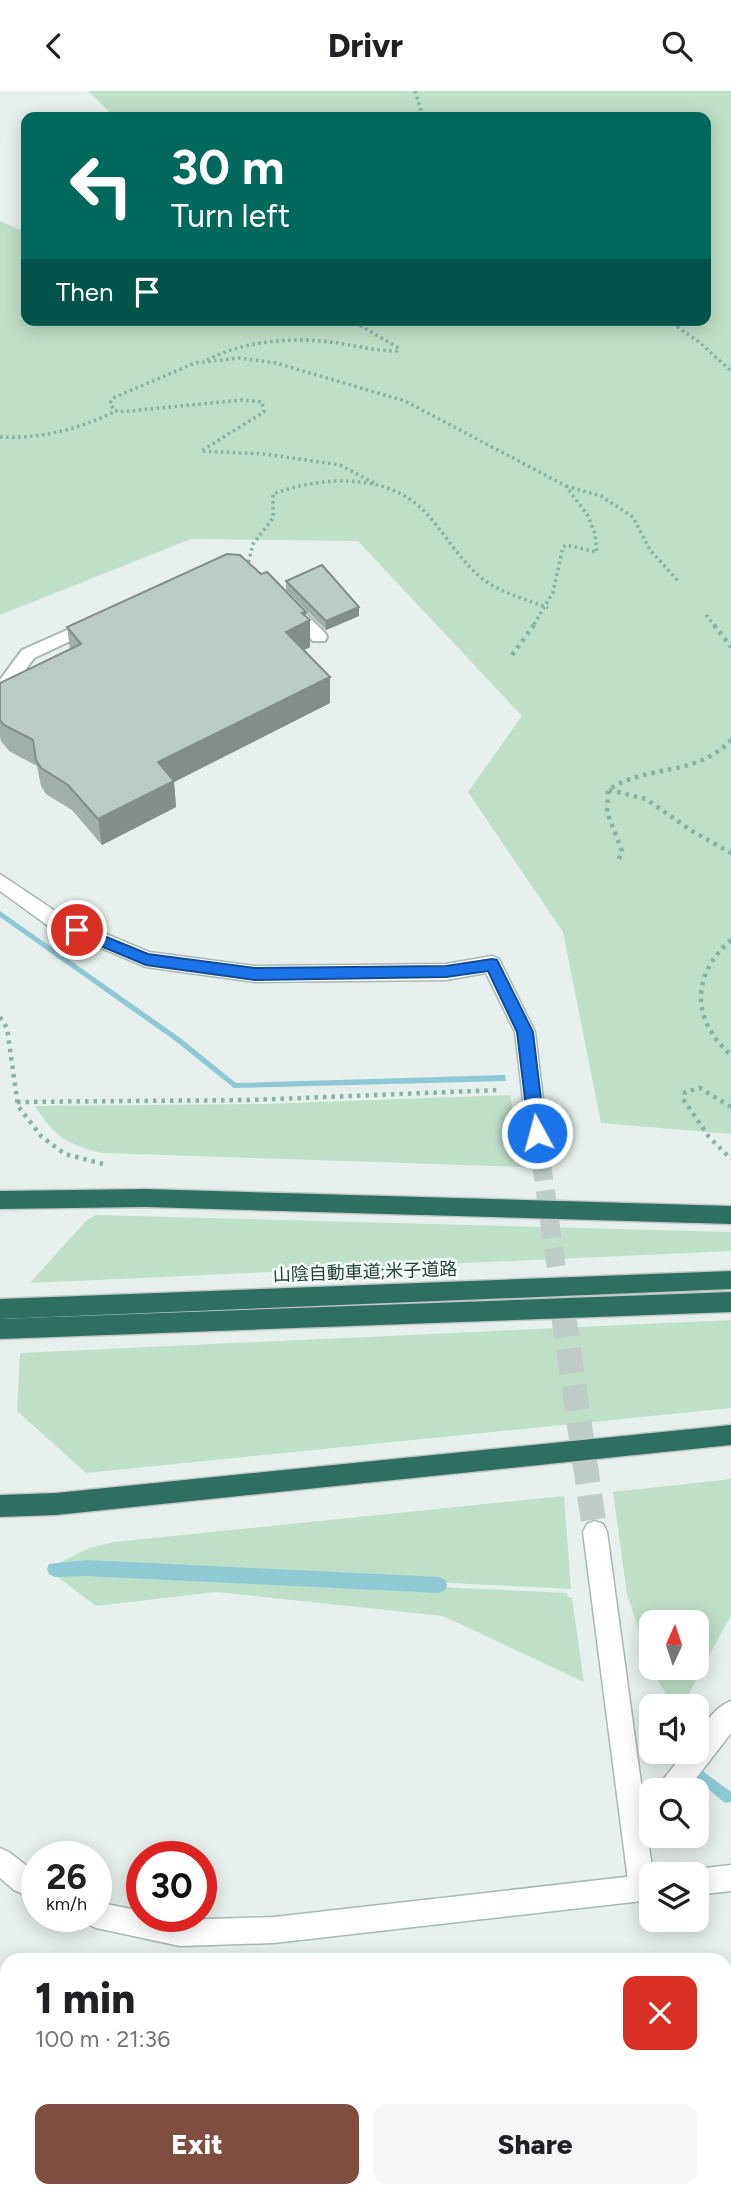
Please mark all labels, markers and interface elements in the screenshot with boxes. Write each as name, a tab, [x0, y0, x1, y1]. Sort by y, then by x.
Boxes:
icon: back	[35, 27, 73, 65]
text: Drivr	[328, 27, 403, 65]
icon: search	[658, 27, 696, 65]
text: 30 m	[171, 137, 284, 196]
icon: left	[56, 140, 147, 231]
text: Turn left	[171, 197, 290, 235]
icon: arrive	[128, 273, 166, 311]
text: Then	[56, 276, 114, 308]
pin	[47, 900, 107, 960]
icon: arrive	[58, 911, 96, 949]
position arrow	[500, 1096, 574, 1170]
street label: 山陰自動車道;米子道路	[272, 1258, 458, 1286]
north arrow	[639, 1610, 709, 1680]
map controls	[639, 1610, 709, 1932]
button: sound	[639, 1694, 709, 1764]
button: search	[639, 1778, 709, 1848]
speed limit sign: 30	[126, 1841, 217, 1932]
text: 26	[46, 1856, 87, 1898]
button: layers	[639, 1862, 709, 1932]
text: km/h	[46, 1893, 87, 1915]
text: 1 min	[35, 1973, 135, 2024]
button: close	[623, 1976, 697, 2050]
text: 100 m · 21:36	[35, 2025, 170, 2053]
button: Exit	[35, 2104, 359, 2184]
button: Share	[373, 2104, 697, 2184]

